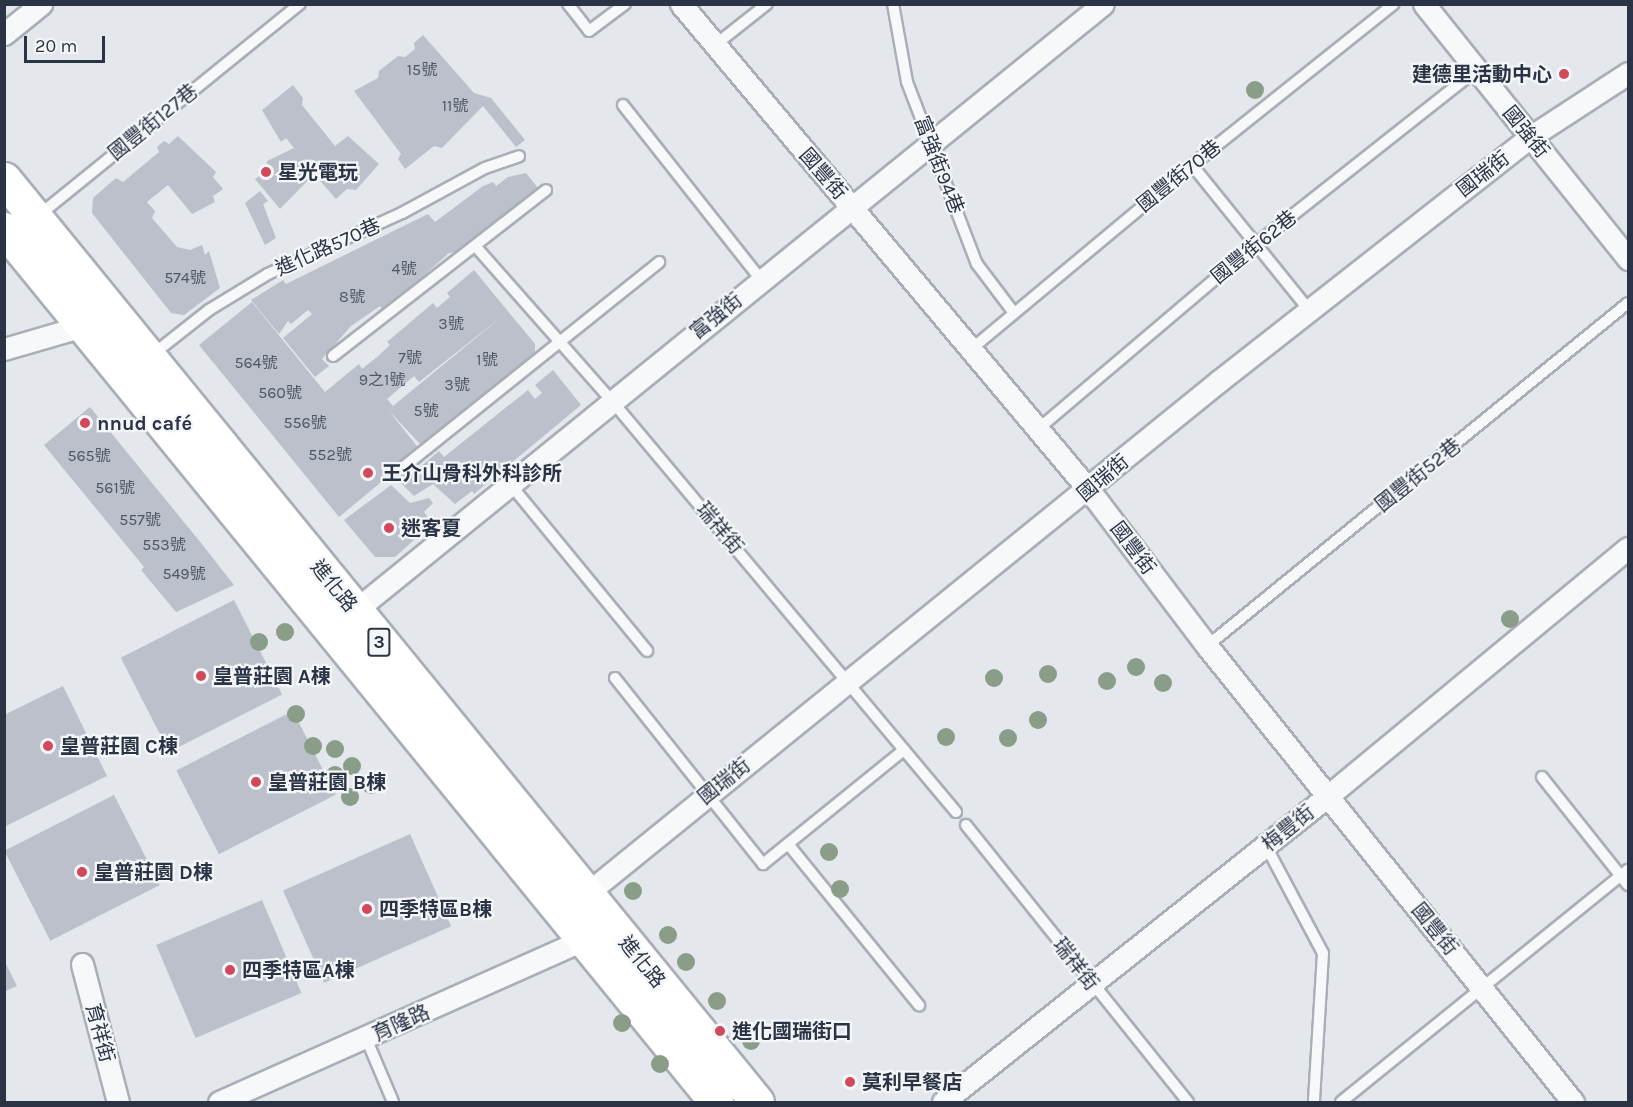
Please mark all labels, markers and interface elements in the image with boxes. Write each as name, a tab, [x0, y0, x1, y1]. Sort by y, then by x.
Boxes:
scale bar	[27, 24, 108, 62]
text: 20 m	[35, 35, 77, 57]
house number: 15號	[407, 60, 437, 80]
place label: 建德里活動中心	[1412, 62, 1552, 86]
marker: 建德里活動中心	[1557, 67, 1571, 81]
street label: 國豐街127巷	[104, 79, 202, 165]
house number: 11號	[442, 96, 468, 116]
street label: 國強街	[1498, 101, 1554, 163]
street label: 富強街94巷	[909, 113, 969, 217]
street label: 國豐街70巷	[1132, 135, 1226, 217]
street label: 國豐街	[794, 143, 852, 205]
street label: 國瑞街	[1452, 146, 1514, 202]
place label: 星光電玩	[278, 160, 358, 184]
marker: 星光電玩	[259, 165, 273, 179]
street label: 國豐街62巷	[1206, 205, 1302, 289]
street label: 進化路570巷	[272, 213, 384, 281]
house number: 4號	[392, 259, 416, 279]
house number: 574號	[164, 268, 206, 288]
house number: 8號	[339, 287, 365, 307]
street label: 富強街	[685, 288, 747, 344]
house number: 3號	[438, 314, 464, 334]
house number: 7號	[398, 348, 422, 368]
house number: 1號	[476, 350, 498, 370]
house number: 564號	[234, 353, 278, 373]
house number: 9之1號	[359, 370, 405, 390]
house number: 3號	[444, 375, 470, 395]
house number: 560號	[258, 383, 302, 403]
house number: 5號	[413, 401, 439, 421]
place label: nnud café	[97, 411, 192, 435]
house number: 556號	[283, 413, 327, 433]
marker: nnud café	[78, 416, 92, 430]
street label: 國豐街52巷	[1370, 433, 1466, 517]
house number: 552號	[308, 445, 352, 465]
house number: 565號	[67, 446, 111, 466]
street label: 國瑞街	[1072, 450, 1134, 506]
place label: 王介山骨科外科診所	[382, 461, 562, 485]
marker: 王介山骨科外科診所	[359, 464, 377, 482]
house number: 561號	[95, 478, 135, 498]
street label: 瑞祥街	[692, 497, 748, 559]
house number: 557號	[119, 510, 161, 530]
place label: 迷客夏	[401, 516, 461, 540]
street label: 國豐街	[1105, 517, 1161, 579]
marker: 迷客夏	[382, 521, 396, 535]
house number: 553號	[142, 535, 186, 555]
street label: 進化路	[306, 555, 362, 617]
house number: 549號	[162, 564, 206, 584]
road number: 3	[367, 627, 391, 657]
place label: 皇普莊園 A棟	[213, 664, 331, 688]
marker: 皇普莊園 A棟	[194, 669, 208, 683]
place label: 皇普莊園 C棟	[60, 734, 178, 758]
marker: 皇普莊園 C棟	[41, 739, 55, 753]
street label: 國瑞街	[693, 753, 755, 809]
place label: 皇普莊園 B棟	[268, 770, 386, 794]
marker: 皇普莊園 B棟	[249, 775, 263, 789]
street label: 梅豐街	[1257, 800, 1319, 856]
place label: 皇普莊園 D棟	[94, 860, 213, 884]
marker: 皇普莊園 D棟	[75, 865, 89, 879]
place label: 四季特區B棟	[379, 897, 492, 921]
street label: 國豐街	[1407, 898, 1463, 960]
marker: 四季特區B棟	[360, 902, 374, 916]
street label: 進化路	[614, 931, 670, 993]
street label: 瑞祥街	[1048, 933, 1104, 995]
place label: 四季特區A棟	[242, 958, 355, 982]
marker: 四季特區A棟	[223, 963, 237, 977]
street label: 育隆路	[369, 1000, 433, 1046]
street label: 育祥街	[81, 1001, 119, 1065]
place label: 進化國瑞街口	[732, 1019, 852, 1043]
marker: 進化國瑞街口	[713, 1024, 727, 1038]
place label: 莫利早餐店	[862, 1070, 962, 1094]
marker: 莫利早餐店	[843, 1075, 857, 1089]

